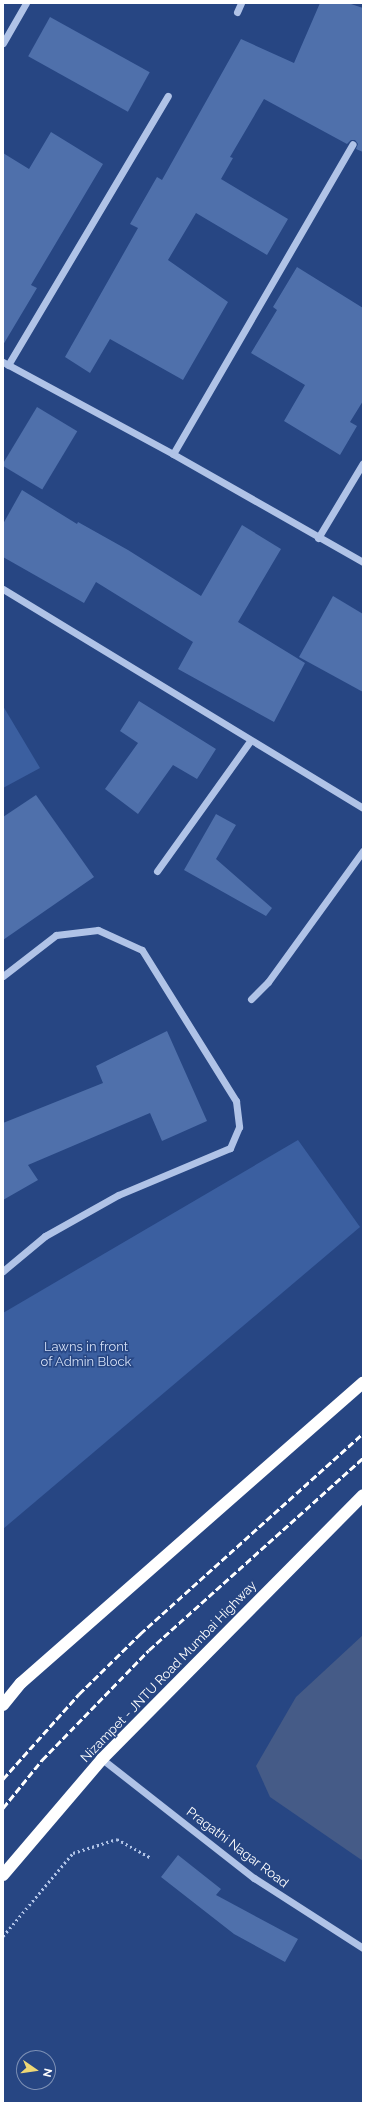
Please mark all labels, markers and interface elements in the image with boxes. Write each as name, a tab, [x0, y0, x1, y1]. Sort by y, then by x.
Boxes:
park label: Lawns in front of Admin Block	[40, 1340, 132, 1371]
street label: Nizampet - JNTU Road Mumbai Highway	[78, 1578, 260, 1766]
street label: Pragathi Nagar Road	[183, 1804, 291, 1892]
north arrow	[16, 2050, 56, 2090]
text: N	[40, 2067, 54, 2078]

